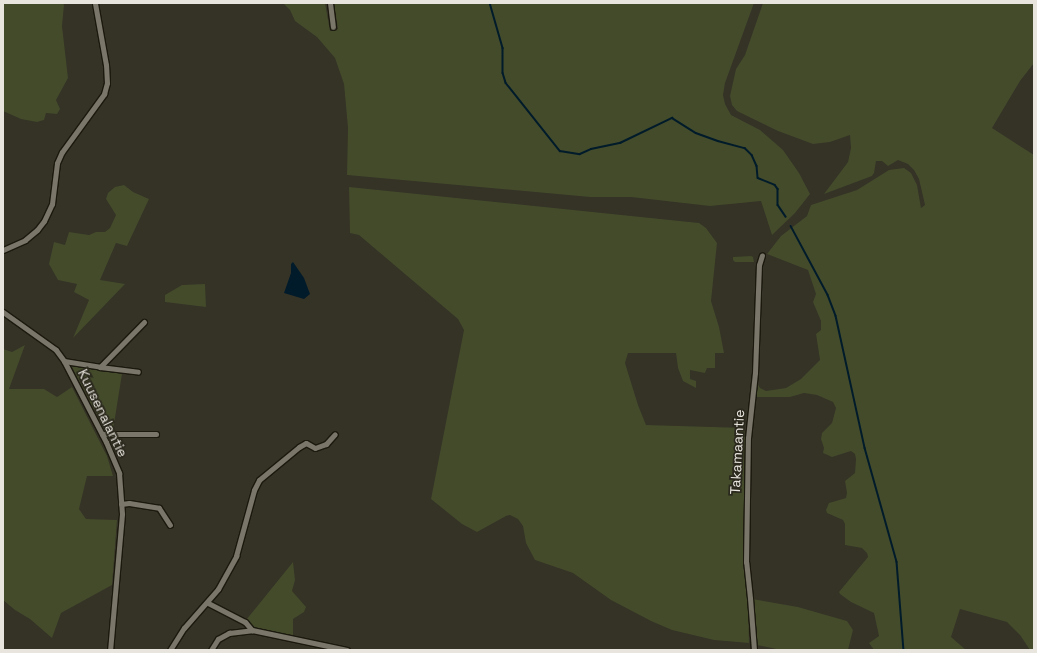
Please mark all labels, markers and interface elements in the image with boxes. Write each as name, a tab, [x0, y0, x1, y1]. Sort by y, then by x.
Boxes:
street label: Kuusenalantie	[74, 366, 132, 460]
street label: Takamaantie	[726, 409, 748, 495]

